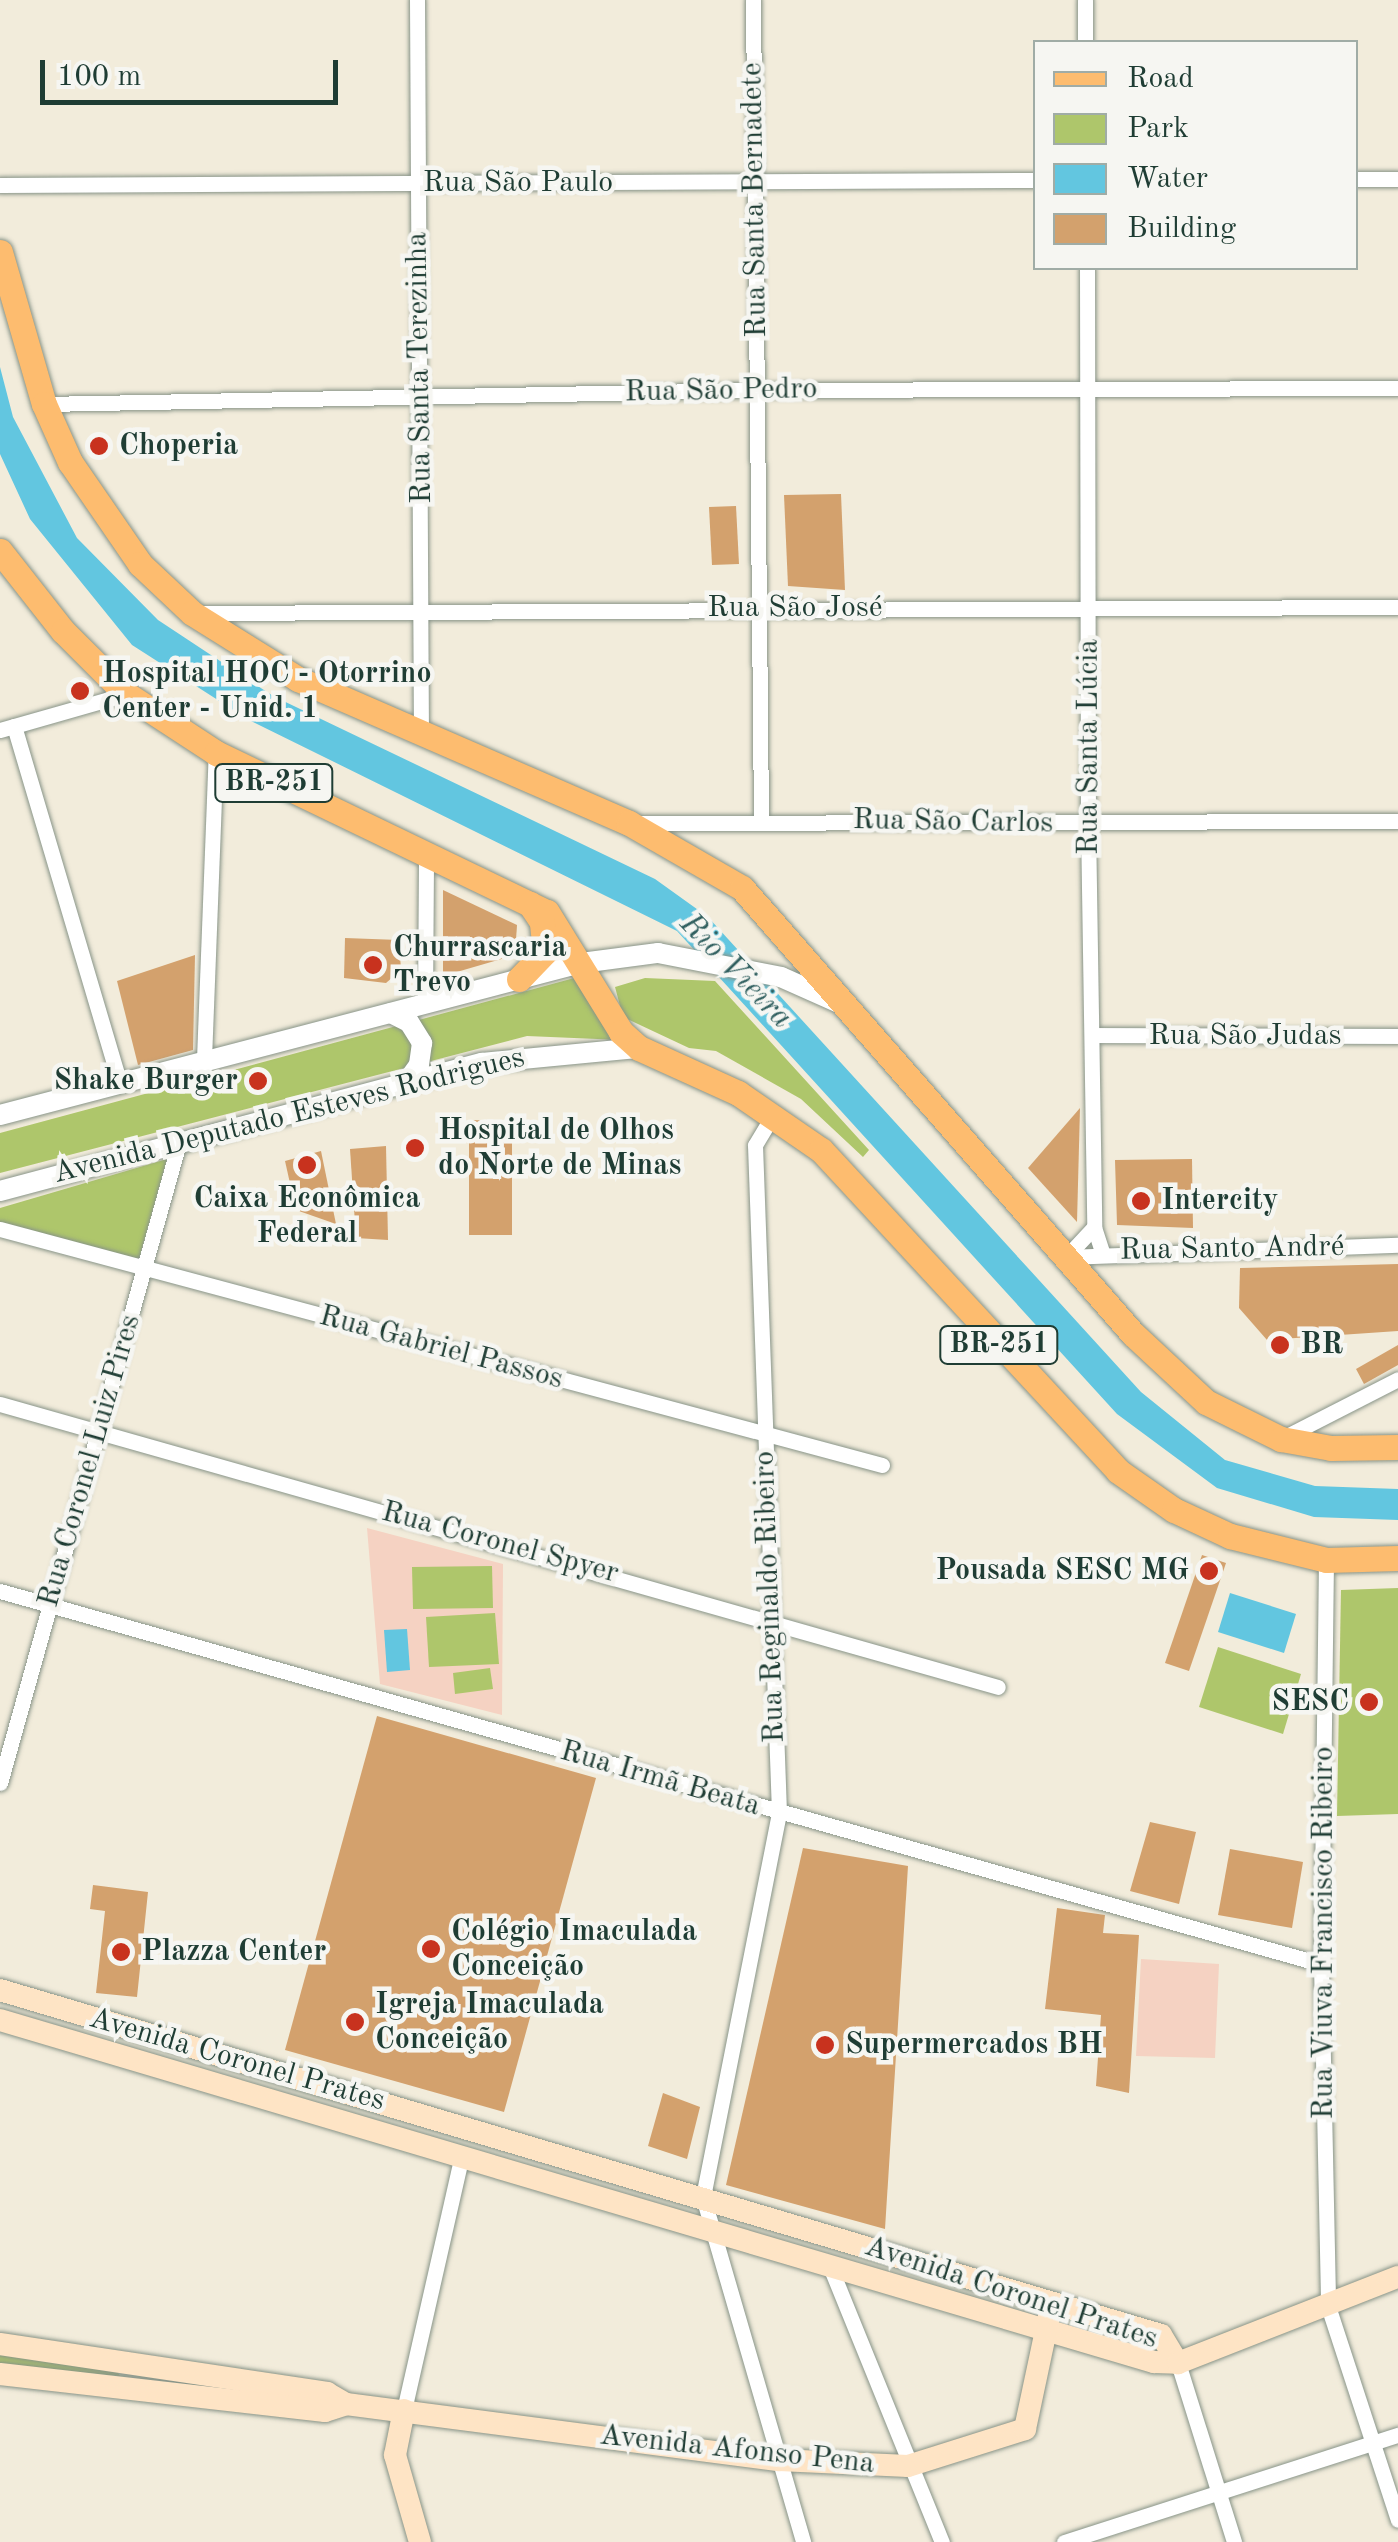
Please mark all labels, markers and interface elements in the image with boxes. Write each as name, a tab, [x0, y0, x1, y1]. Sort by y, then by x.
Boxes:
scale bar	[45, 40, 342, 102]
legend	[1033, 40, 1358, 270]
text: 100 m	[57, 62, 141, 92]
street label: Rua Santa Bernadete	[735, 62, 775, 338]
text: Road	[1127, 64, 1194, 94]
text: Park	[1127, 114, 1189, 144]
text: Water	[1127, 164, 1208, 194]
street label: Rua São Paulo	[423, 165, 613, 201]
text: Building	[1127, 214, 1236, 244]
street label: Rua Santa Terezinha	[400, 232, 440, 504]
street label: Rua São Pedro	[624, 371, 818, 411]
place label: Choperia	[119, 428, 238, 464]
marker: Choperia	[88, 435, 110, 457]
street label: Rua São José	[707, 590, 883, 626]
street label: Rua Santa Lúcia	[1071, 639, 1107, 855]
place label: Hospital HOC - Otorrino Center - Unid. 1	[102, 656, 432, 726]
marker: Hospital HOC - Otorrino Center - Unid. 1	[67, 678, 93, 704]
road number: BR-251	[214, 760, 334, 806]
street label: Rua São Carlos	[852, 802, 1054, 842]
water label: Rio Vieira	[671, 906, 799, 1038]
place label: Churrascaria Trevo	[393, 930, 567, 1000]
marker: Churrascaria Trevo	[362, 954, 384, 976]
street label: Rua São Judas	[1148, 1018, 1342, 1054]
street label: Avenida Deputado Esteves Rodrigues	[50, 1040, 528, 1192]
place label: Shake Burger	[53, 1063, 238, 1099]
marker: Shake Burger	[247, 1070, 269, 1092]
place label: Hospital de Olhos do Norte de Minas	[438, 1113, 681, 1184]
marker: Hospital de Olhos do Norte de Minas	[402, 1135, 428, 1161]
marker: Caixa Econômica Federal	[296, 1154, 318, 1176]
place label: Caixa Econômica Federal	[194, 1181, 420, 1252]
place label: Intercity	[1161, 1183, 1279, 1219]
marker: Intercity	[1130, 1190, 1152, 1212]
street label: Rua Santo André	[1119, 1229, 1345, 1269]
street label: Rua Gabriel Passos	[315, 1298, 567, 1398]
street label: Rua Coronel Luiz Pires	[31, 1310, 149, 1612]
road number: BR-251	[939, 1322, 1059, 1368]
place label: BR	[1300, 1327, 1343, 1363]
marker: BR	[1269, 1334, 1291, 1356]
street label: Rua Reginaldo Ribeiro	[747, 1450, 793, 1744]
street label: Rua Coronel Spyer	[377, 1494, 623, 1592]
place label: Pousada SESC MG	[936, 1553, 1189, 1589]
marker: Pousada SESC MG	[1198, 1560, 1220, 1582]
place label: SESC	[1271, 1684, 1349, 1720]
marker: SESC	[1358, 1691, 1380, 1713]
street label: Rua Irmã Beata	[556, 1733, 764, 1825]
street label: Rua Viuva Francisco Ribeiro	[1306, 1746, 1342, 2120]
place label: Colégio Imaculada Conceição	[451, 1914, 697, 1984]
place label: Plazza Center	[141, 1934, 327, 1970]
marker: Colégio Imaculada Conceição	[420, 1938, 442, 1960]
marker: Plazza Center	[110, 1941, 132, 1963]
place label: Igreja Imaculada Conceição	[375, 1987, 604, 2058]
street label: Avenida Coronel Prates	[85, 2001, 389, 2119]
marker: Igreja Imaculada Conceição	[344, 2011, 366, 2033]
place label: Supermercados BH	[845, 2027, 1103, 2063]
marker: Supermercados BH	[814, 2034, 836, 2056]
street label: Avenida Coronel Prates	[860, 2229, 1162, 2357]
street label: Avenida Afonso Pena	[598, 2418, 876, 2482]

